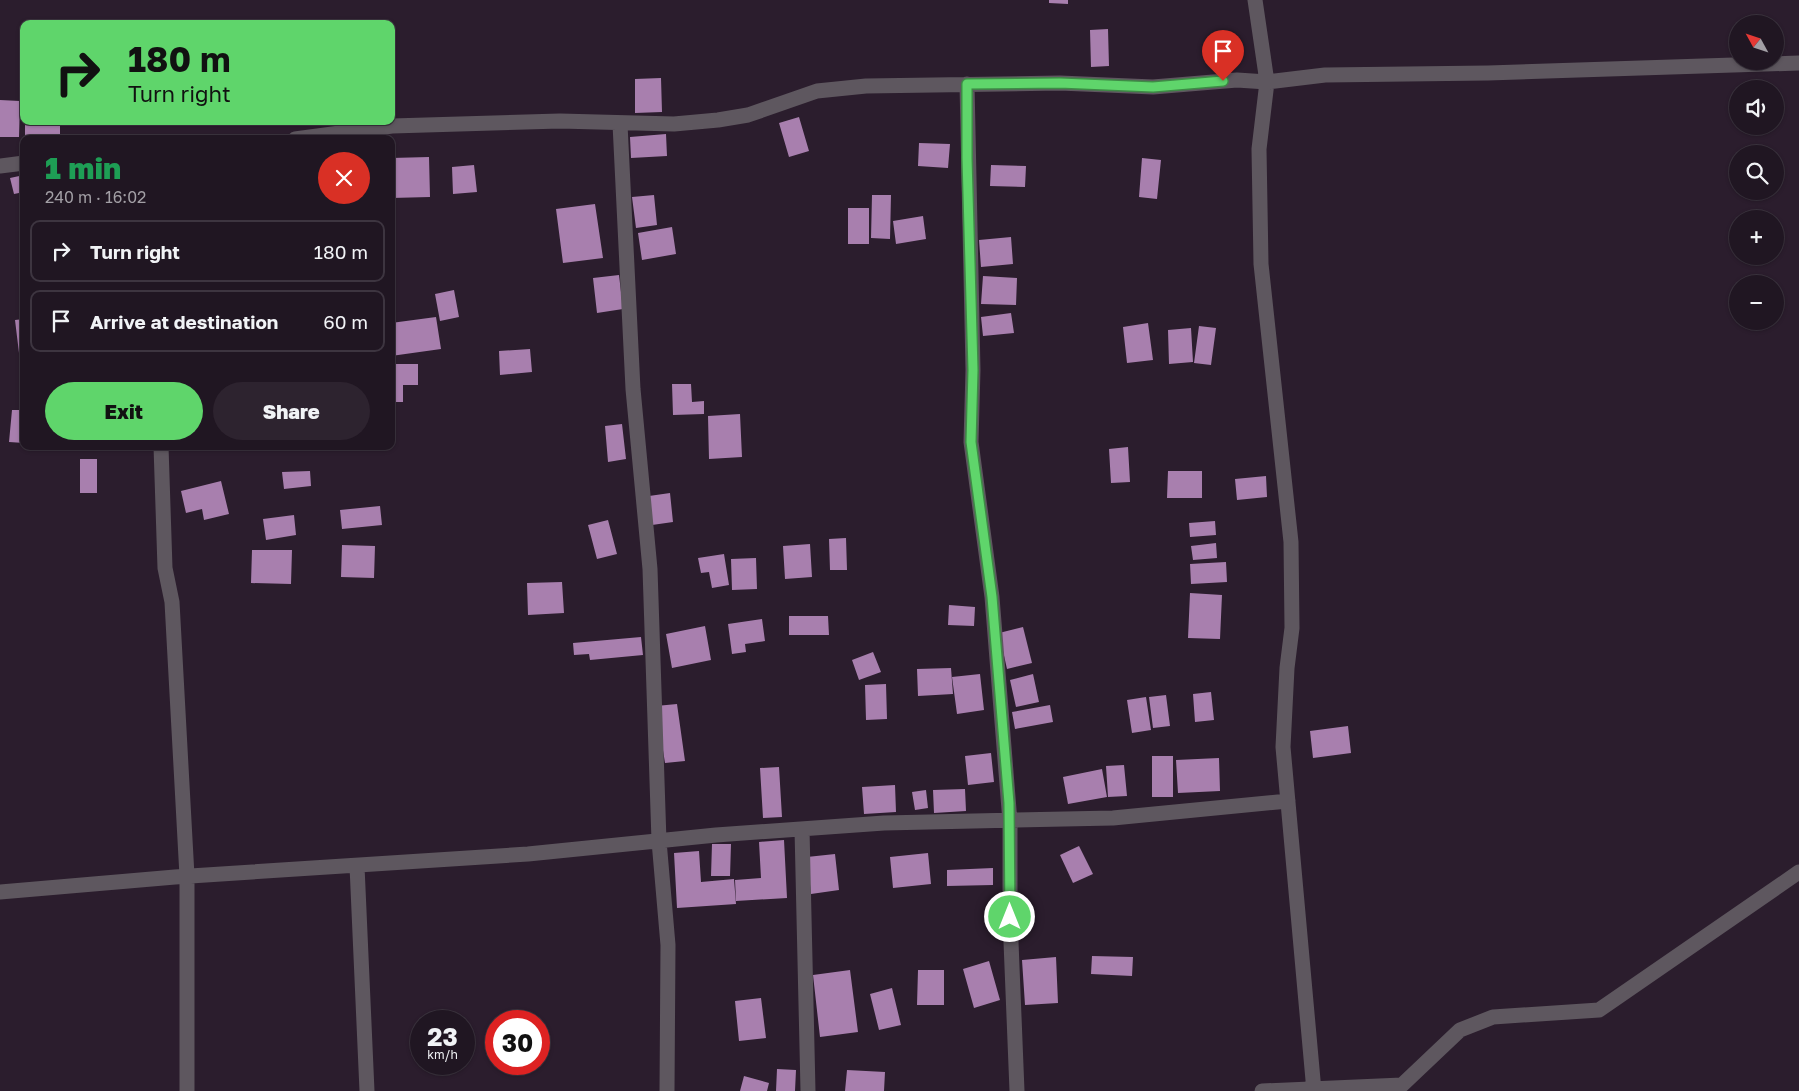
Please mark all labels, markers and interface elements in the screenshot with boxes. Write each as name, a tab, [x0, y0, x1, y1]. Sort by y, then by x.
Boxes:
north arrow	[1729, 15, 1784, 70]
map controls	[1729, 15, 1784, 330]
pin	[1202, 30, 1244, 81]
icon: arrive	[1209, 37, 1237, 65]
text: 180 m	[128, 38, 231, 80]
icon: right	[45, 40, 110, 105]
text: Turn right	[128, 80, 231, 107]
button: sound	[1729, 80, 1784, 135]
button: search	[1729, 145, 1784, 200]
text: 1 min	[45, 150, 121, 186]
button: close	[318, 152, 370, 204]
text: 240 m · 16:02	[45, 187, 146, 207]
button: +	[1729, 210, 1784, 265]
icon: right	[47, 237, 75, 265]
text: Turn right	[90, 240, 180, 263]
text: 180 m	[314, 240, 368, 263]
button: −	[1729, 275, 1784, 330]
icon: arrive	[47, 307, 75, 335]
text: Arrive at destination	[90, 310, 278, 333]
text: 60 m	[323, 310, 368, 333]
button: Exit	[45, 382, 203, 440]
button: Share	[213, 382, 370, 440]
position arrow	[983, 890, 1035, 942]
speed limit sign: 30	[485, 1010, 550, 1075]
text: 23	[427, 1021, 458, 1052]
text: km/h	[427, 1047, 458, 1062]

